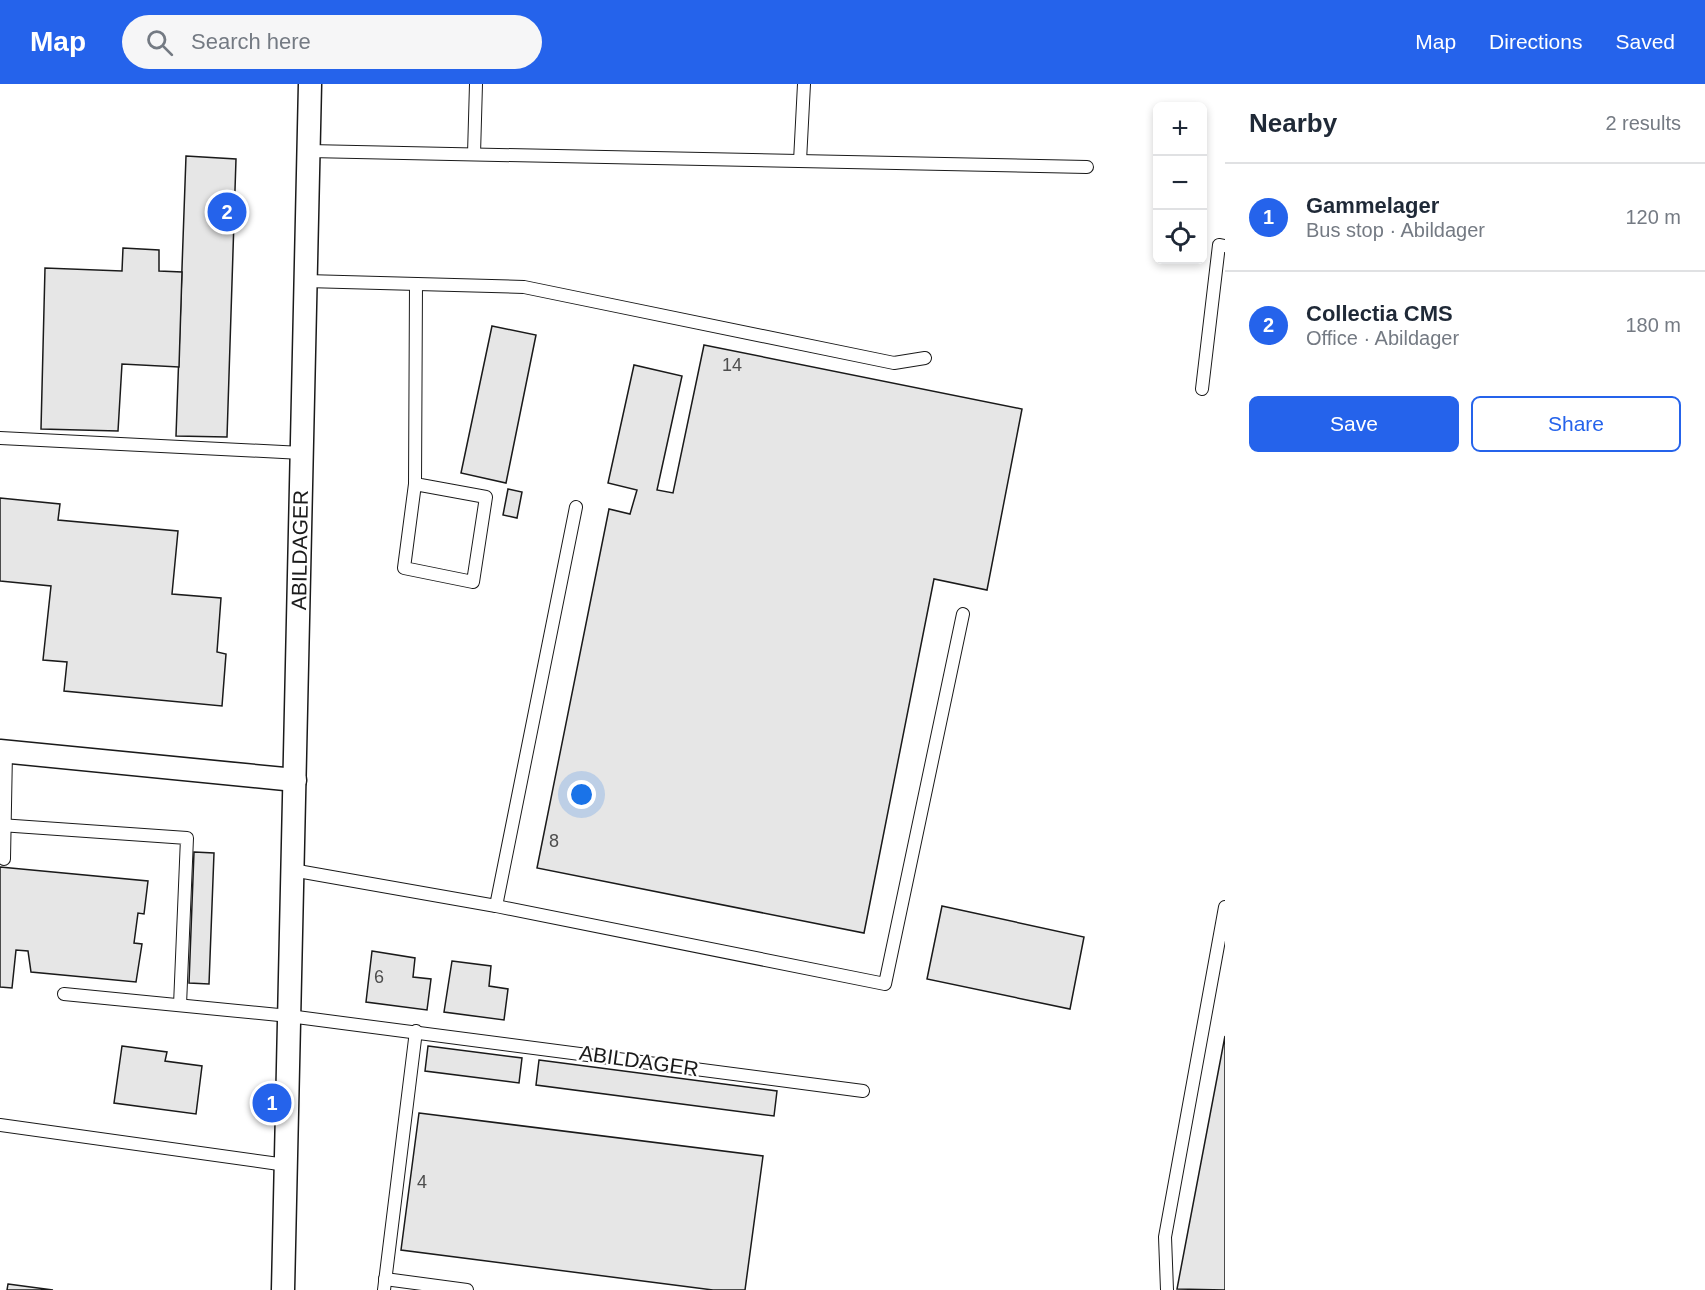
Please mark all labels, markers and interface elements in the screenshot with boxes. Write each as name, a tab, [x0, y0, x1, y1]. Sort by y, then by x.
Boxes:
search box	[122, 15, 542, 69]
text: Map	[30, 26, 86, 57]
icon: search	[143, 26, 176, 59]
text: Search here	[191, 29, 311, 54]
text: Map	[1415, 30, 1456, 53]
text: Directions	[1489, 30, 1582, 53]
text: Saved	[1615, 30, 1675, 53]
map controls	[1153, 102, 1207, 264]
button: +	[1153, 102, 1207, 156]
text: Nearby	[1249, 108, 1337, 138]
text: 2 results	[1605, 112, 1681, 134]
button: −	[1153, 156, 1207, 210]
pin: 2	[208, 190, 246, 234]
text: Gammelager	[1306, 193, 1439, 218]
text: 1	[1263, 206, 1274, 228]
text: 120 m	[1625, 206, 1681, 228]
button: locate	[1153, 210, 1207, 264]
text: Bus stop · Abildager	[1306, 219, 1485, 241]
text: Collectia CMS	[1306, 301, 1453, 326]
text: 2	[1263, 314, 1274, 336]
text: 180 m	[1625, 314, 1681, 336]
text: Office · Abildager	[1306, 327, 1459, 349]
house number: 14	[722, 355, 742, 375]
button: Save	[1249, 396, 1459, 452]
button: Share	[1471, 396, 1681, 452]
street label: ABILDAGER	[287, 490, 312, 610]
your location	[567, 780, 596, 809]
house number: 8	[549, 831, 559, 851]
house number: 6	[374, 967, 384, 987]
street label: ABILDAGER	[578, 1041, 700, 1080]
pin: 1	[252, 1080, 292, 1126]
house number: 4	[417, 1172, 427, 1192]

